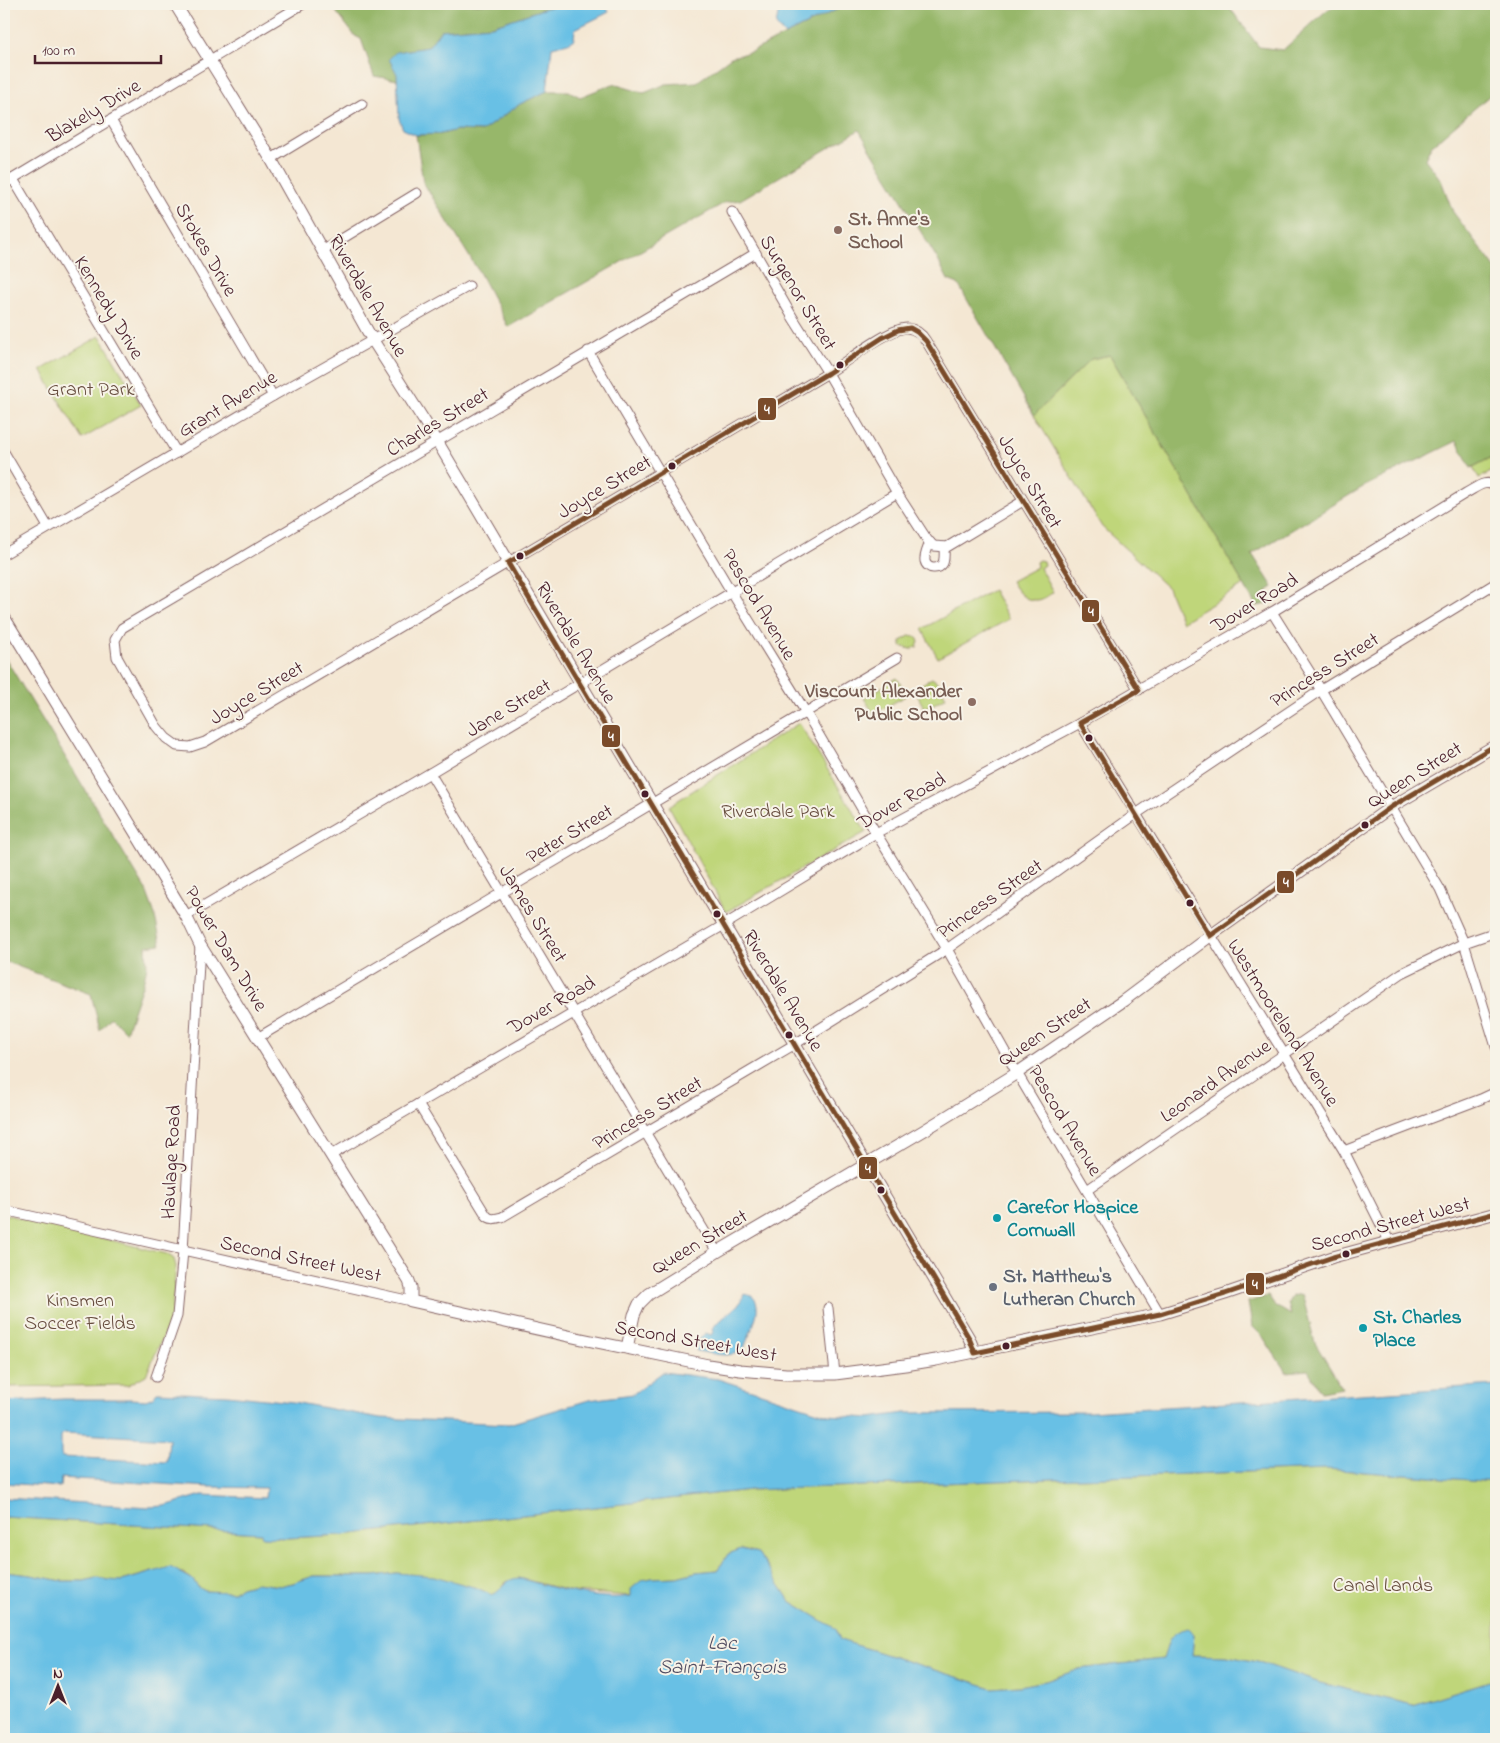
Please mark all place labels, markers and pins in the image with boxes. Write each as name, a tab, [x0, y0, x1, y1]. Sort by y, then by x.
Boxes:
place label: St. Anne's School	[848, 206, 930, 258]
marker: St. Anne's School	[832, 224, 844, 236]
unlabelled marker	[835, 360, 845, 370]
unlabelled marker	[667, 461, 677, 471]
unlabelled marker	[515, 551, 525, 561]
place label: Viscount Alexander Public School	[804, 678, 963, 730]
marker: Viscount Alexander Public School	[966, 696, 978, 708]
unlabelled marker	[1084, 733, 1094, 743]
unlabelled marker	[640, 789, 650, 799]
unlabelled marker	[1360, 820, 1370, 830]
unlabelled marker	[1185, 898, 1195, 908]
unlabelled marker	[712, 909, 722, 919]
unlabelled marker	[784, 1030, 794, 1040]
unlabelled marker	[876, 1185, 886, 1195]
place label: Carefor Hospice Cornwall	[1007, 1194, 1139, 1246]
marker: Carefor Hospice Cornwall	[991, 1212, 1003, 1224]
unlabelled marker	[1341, 1249, 1351, 1259]
place label: St. Matthew's Lutheran Church	[1003, 1263, 1135, 1315]
marker: St. Matthew's Lutheran Church	[987, 1281, 999, 1293]
place label: St. Charles Place	[1373, 1304, 1462, 1356]
marker: St. Charles Place	[1357, 1322, 1369, 1334]
unlabelled marker	[1001, 1341, 1011, 1351]

